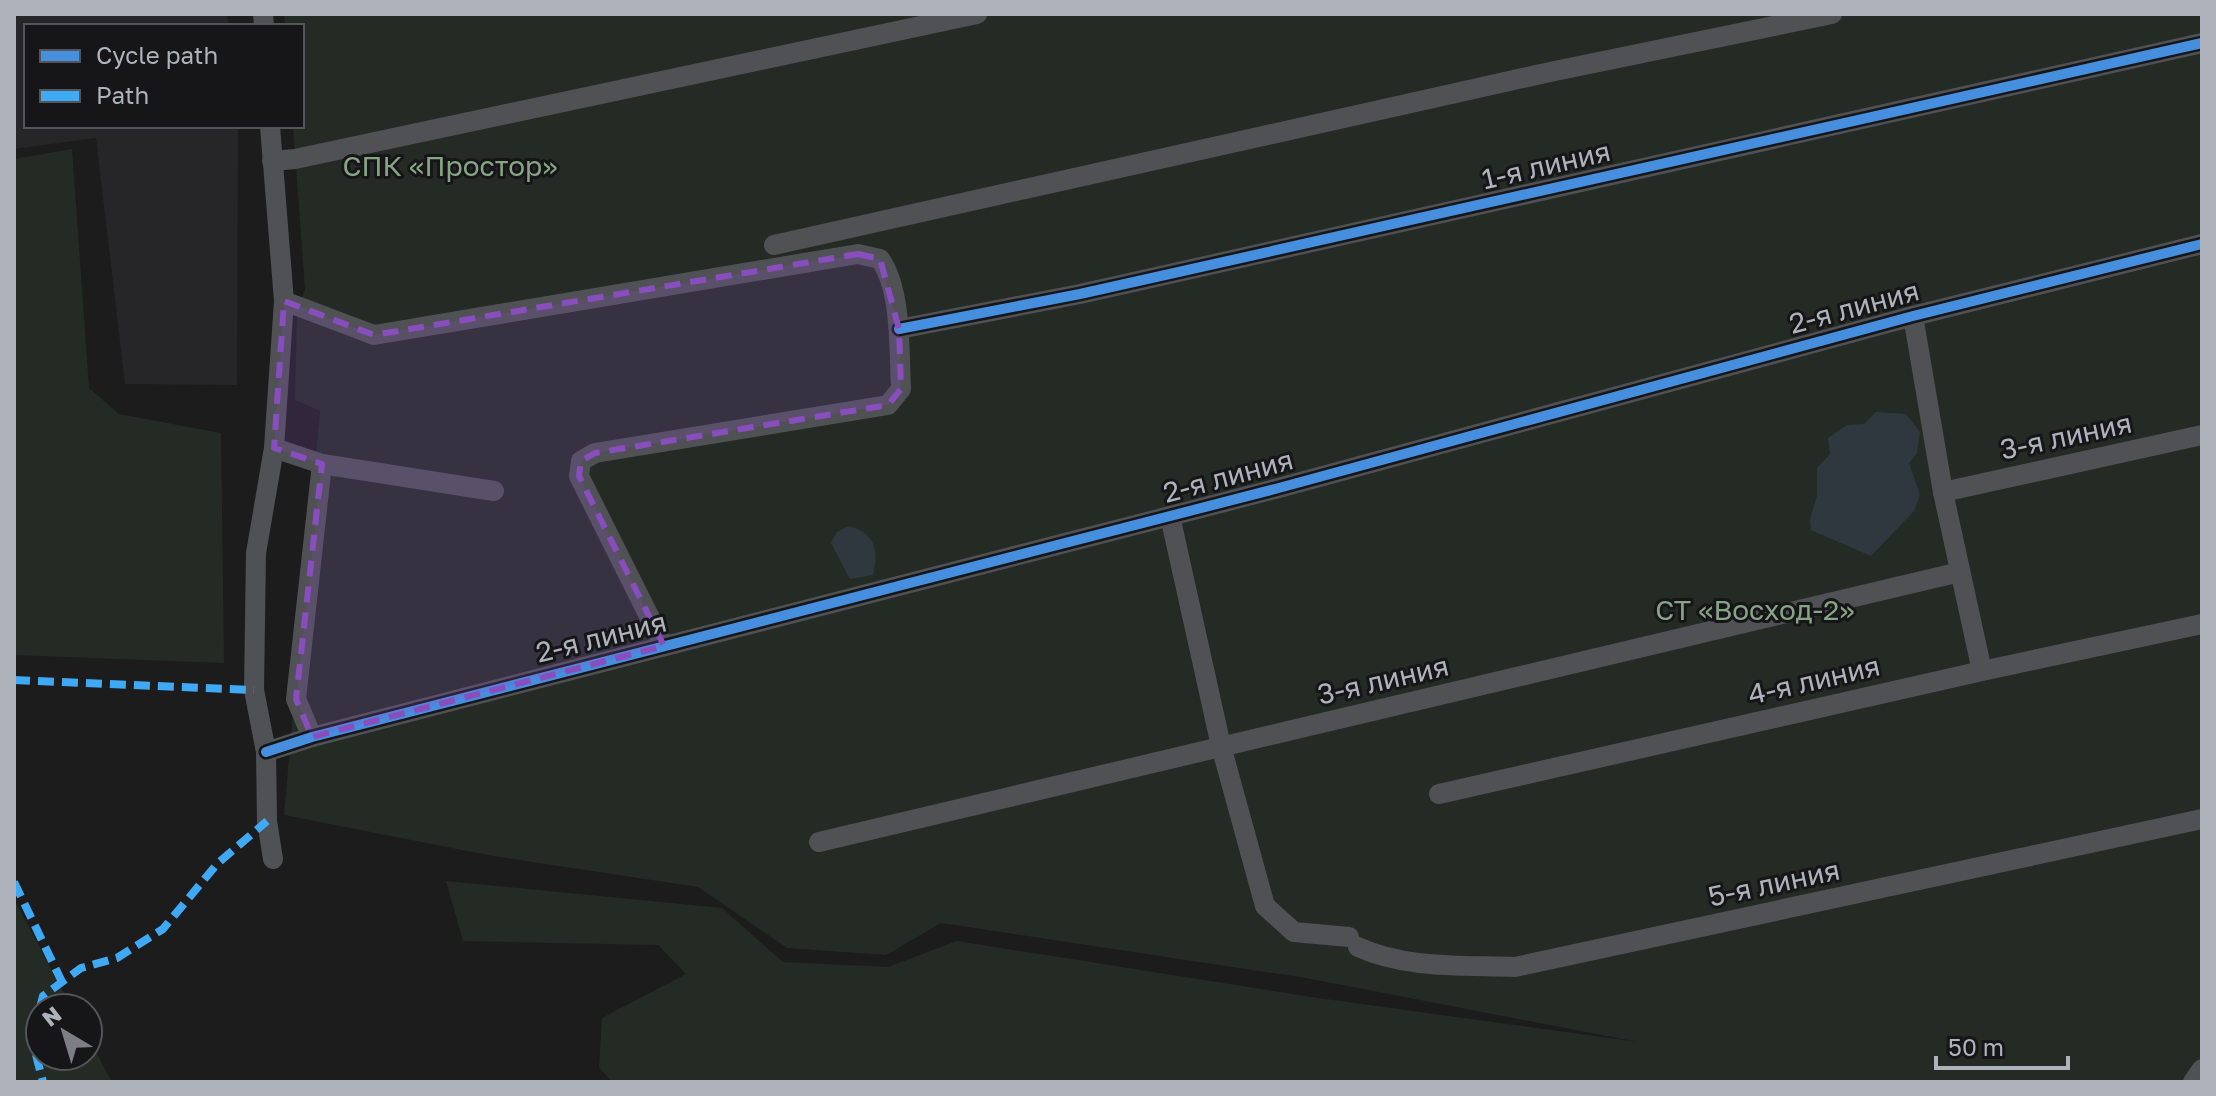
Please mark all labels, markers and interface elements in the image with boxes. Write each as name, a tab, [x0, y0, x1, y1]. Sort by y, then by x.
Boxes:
legend	[24, 24, 304, 128]
text: Cycle path	[96, 40, 218, 69]
text: Path	[96, 80, 149, 109]
street label: 1-я линия	[1478, 134, 1613, 195]
park label: СПК «Простор»	[342, 149, 558, 182]
street label: 2-я линия	[1785, 273, 1923, 340]
street label: 3-я линия	[1997, 405, 2135, 466]
street label: 2-я линия	[1159, 442, 1297, 509]
park label: СТ «Восход-2»	[1655, 593, 1855, 626]
street label: 2-я линия	[532, 604, 670, 669]
street label: 3-я линия	[1314, 648, 1452, 711]
street label: 4-я линия	[1745, 648, 1883, 711]
street label: 5-я линия	[1705, 853, 1843, 913]
north arrow	[24, 992, 104, 1072]
text: N	[36, 1000, 66, 1032]
scale bar	[1936, 1020, 2068, 1070]
text: 50 m	[1948, 1032, 2004, 1061]

